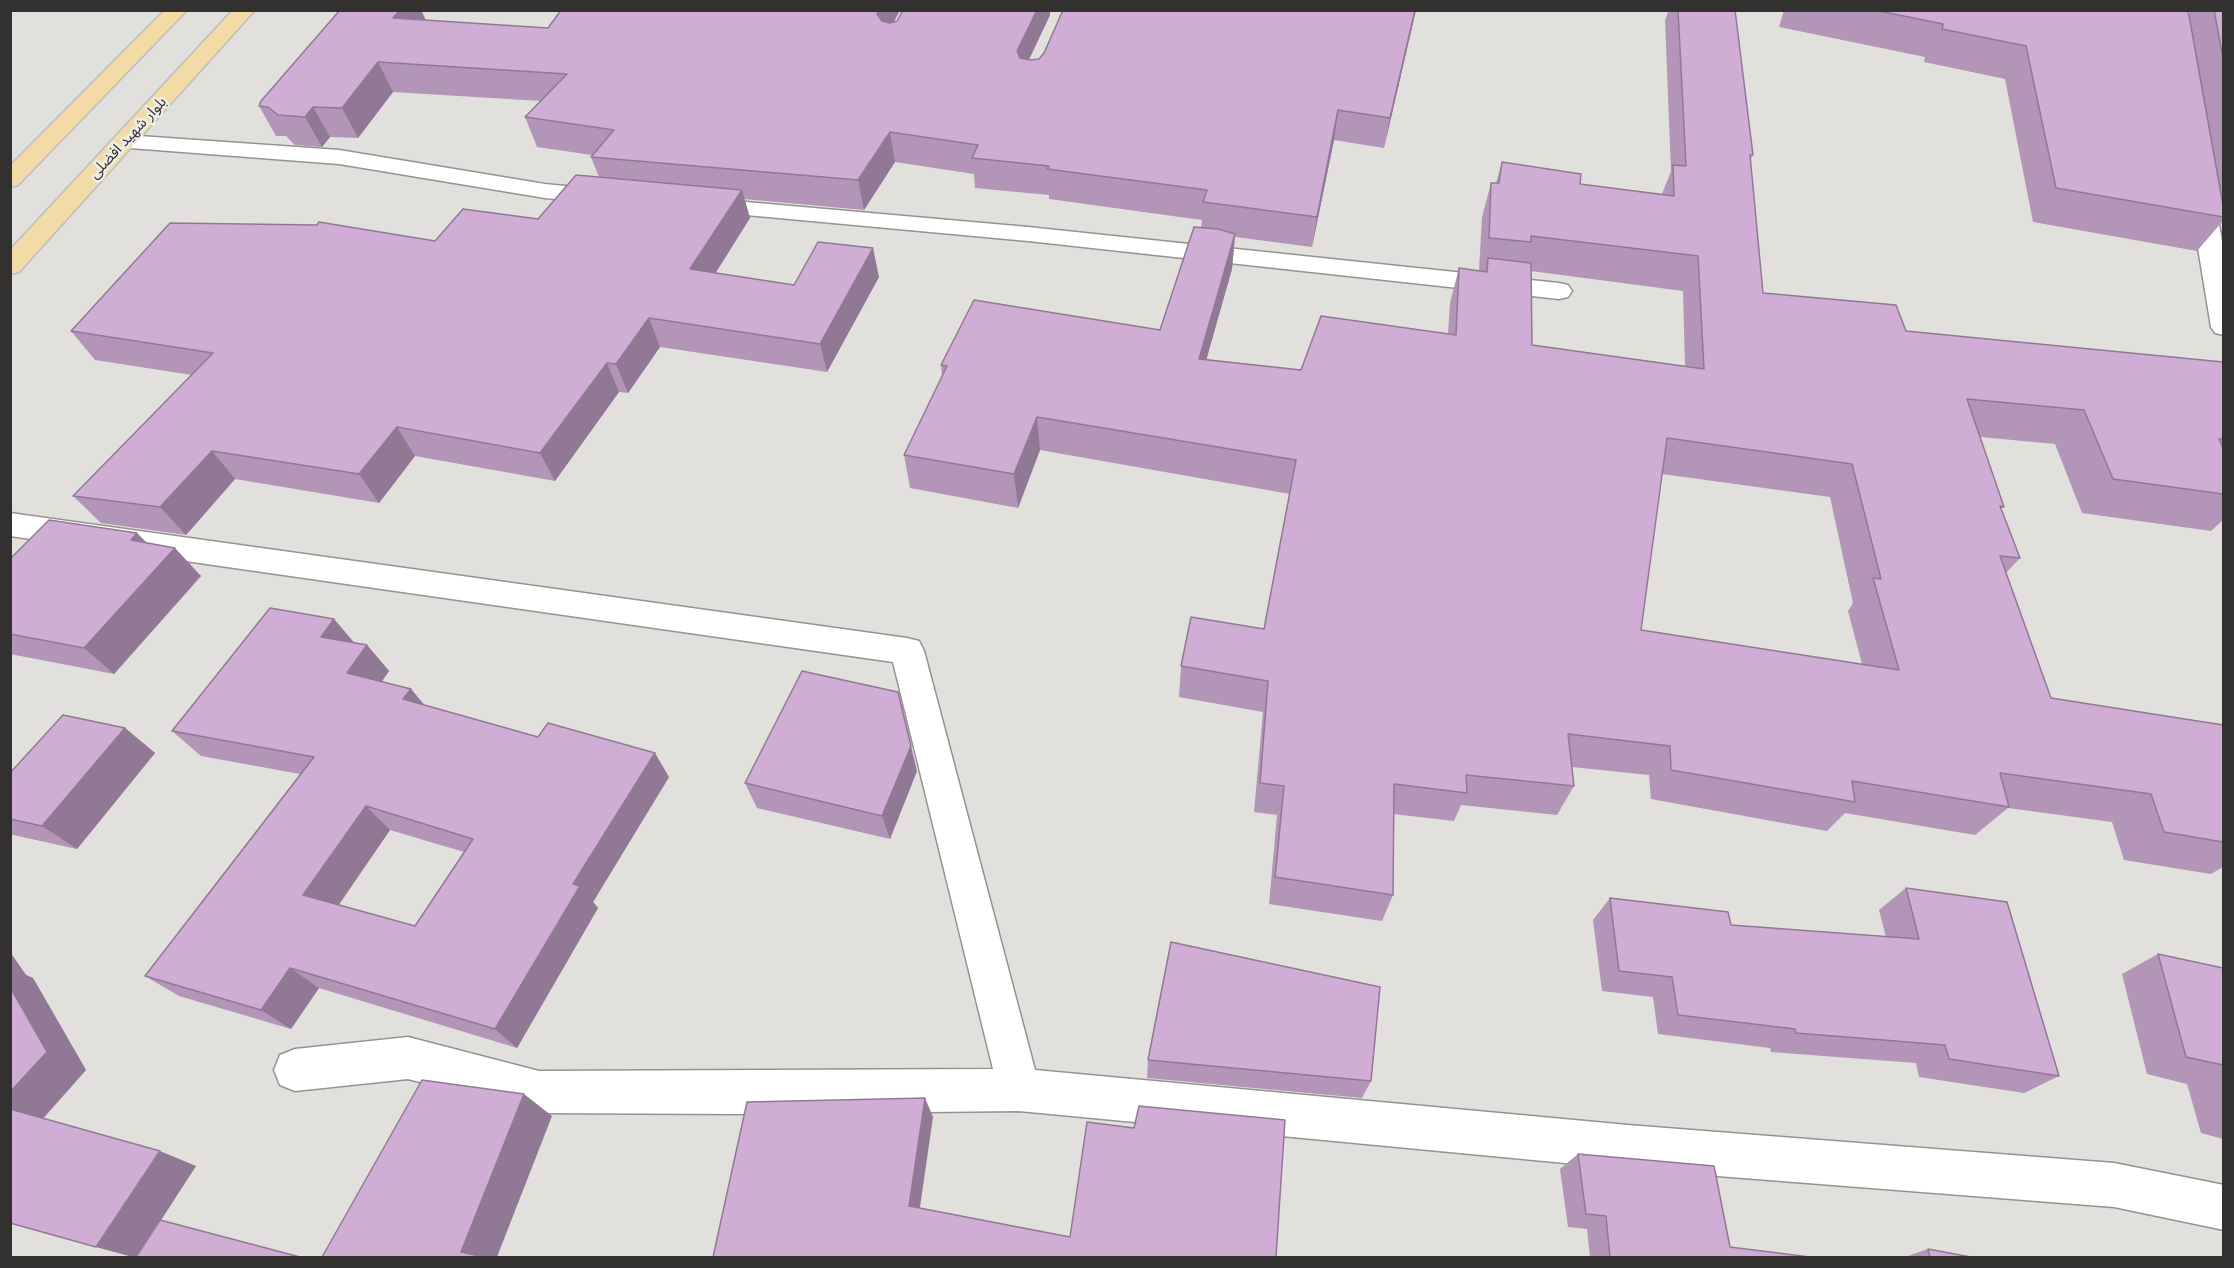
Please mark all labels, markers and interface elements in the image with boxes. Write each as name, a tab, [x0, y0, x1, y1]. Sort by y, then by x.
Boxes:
street label: بلوار شهید افضلی	[85, 93, 171, 183]

